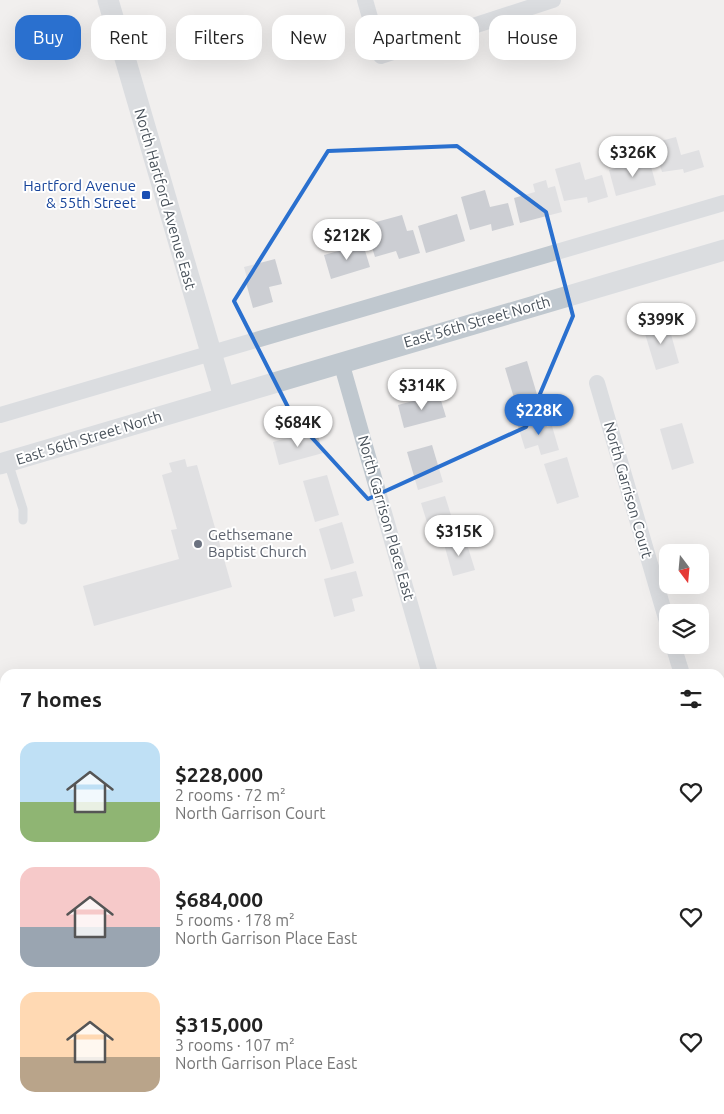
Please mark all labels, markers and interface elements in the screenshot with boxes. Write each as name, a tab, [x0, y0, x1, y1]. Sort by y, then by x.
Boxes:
chip: Buy	[15, 15, 81, 60]
chip: Rent	[91, 15, 166, 60]
chip: Filters	[176, 15, 262, 60]
chip: New	[272, 15, 345, 60]
chip: Apartment	[355, 15, 479, 60]
chip: House	[489, 15, 576, 60]
street label: North Hartford Avenue East	[131, 106, 200, 291]
pin: $326K	[598, 136, 668, 178]
text: $326K	[610, 143, 656, 161]
place label: Hartford Avenue & 55th Street	[23, 177, 136, 211]
marker: Hartford Avenue & 55th Street	[140, 189, 152, 201]
pin: $212K	[312, 218, 382, 261]
text: $212K	[324, 226, 370, 244]
street label: East 56th Street North	[402, 292, 552, 351]
pin: $399K	[626, 302, 696, 345]
text: $399K	[638, 310, 684, 328]
pin: $314K	[387, 368, 457, 411]
text: $314K	[399, 376, 445, 394]
pin: $228K	[504, 394, 574, 436]
text: $228K	[516, 401, 562, 419]
pin: $684K	[263, 406, 333, 448]
street label: East 56th Street North	[14, 407, 164, 468]
text: $684K	[275, 413, 321, 431]
street label: North Garrison Court	[601, 420, 656, 560]
street label: North Garrison Place East	[355, 433, 418, 602]
pin: $315K	[424, 514, 494, 557]
text: $315K	[436, 522, 482, 540]
place label: Gethsemane Baptist Church	[208, 526, 307, 560]
marker: Gethsemane Baptist Church	[192, 538, 204, 550]
north arrow	[659, 544, 709, 594]
map controls	[659, 544, 709, 654]
button: layers	[659, 604, 709, 654]
icon: filters	[677, 685, 705, 713]
text: 7 homes	[20, 687, 102, 711]
icon: home	[60, 762, 120, 822]
text: $228,000	[175, 762, 263, 786]
icon: heart	[677, 778, 705, 806]
text: 2 rooms · 72 m²	[175, 786, 286, 804]
text: North Garrison Court	[175, 804, 326, 822]
icon: home	[60, 887, 120, 947]
text: $684,000	[175, 887, 263, 911]
icon: heart	[677, 903, 705, 931]
text: 5 rooms · 178 m²	[175, 911, 295, 929]
text: North Garrison Place East	[175, 929, 357, 947]
icon: home	[60, 1012, 120, 1072]
text: $315,000	[175, 1012, 263, 1036]
icon: heart	[677, 1028, 705, 1056]
text: 3 rooms · 107 m²	[175, 1036, 295, 1054]
text: North Garrison Place East	[175, 1054, 357, 1072]

